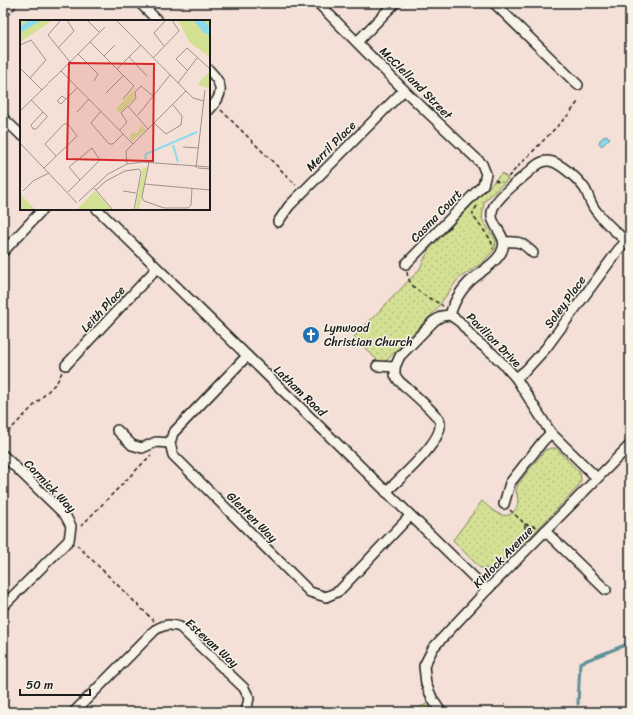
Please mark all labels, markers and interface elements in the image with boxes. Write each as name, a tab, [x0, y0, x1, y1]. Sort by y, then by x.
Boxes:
inset map	[20, 20, 210, 210]
street label: McClelland Street	[374, 41, 459, 126]
street label: Merril Place	[300, 115, 362, 177]
street label: Casma Court	[405, 184, 467, 248]
street label: Soley Place	[538, 271, 592, 333]
street label: Leith Place	[75, 280, 131, 338]
street label: Pavilion Drive	[461, 307, 527, 373]
place label: Lynwood Christian Church	[324, 317, 413, 353]
church icon: Lynwood Christian Church	[301, 325, 321, 345]
street label: Latham Road	[268, 360, 333, 423]
street label: Carmick Way	[18, 454, 82, 519]
street label: Glenten Way	[221, 486, 284, 549]
street label: Kinlock Avenue	[467, 520, 539, 594]
street label: Estevan Way	[180, 613, 245, 674]
scale bar	[20, 671, 90, 697]
text: 50 m	[26, 674, 53, 696]

